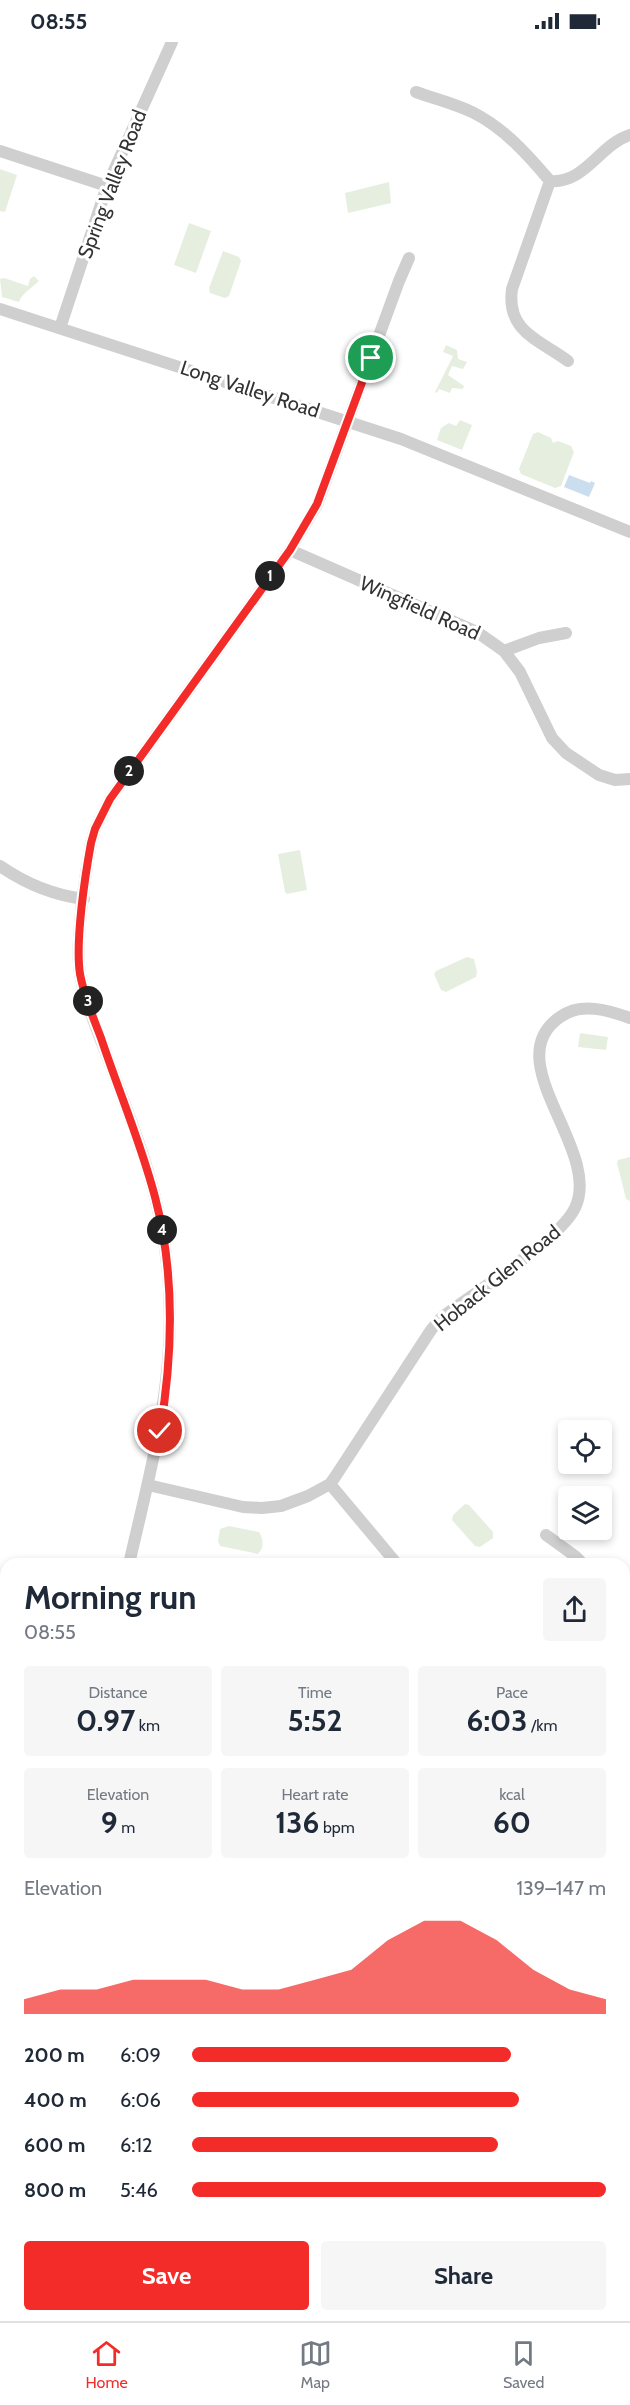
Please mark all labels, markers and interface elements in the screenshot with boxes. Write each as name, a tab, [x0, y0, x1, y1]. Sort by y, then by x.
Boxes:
text: 08:55	[30, 8, 87, 35]
street label: Spring Valley Road	[73, 106, 151, 262]
pin	[345, 332, 396, 383]
icon: arrive	[354, 341, 387, 374]
street label: Long Valley Road	[177, 355, 323, 423]
pin: 1	[255, 561, 285, 591]
text: 1	[267, 566, 273, 585]
street label: Wingfield Road	[356, 571, 484, 645]
pin: 2	[114, 756, 144, 786]
text: 2	[125, 761, 133, 780]
pin: 3	[73, 986, 103, 1016]
text: 3	[84, 991, 92, 1010]
pin: 4	[147, 1215, 177, 1245]
text: 4	[157, 1220, 167, 1239]
street label: Hoback Glen Road	[429, 1220, 565, 1336]
pin	[134, 1405, 185, 1456]
icon: check	[143, 1414, 176, 1447]
map controls	[558, 1420, 612, 1540]
button: locate	[558, 1420, 612, 1474]
button: layers	[558, 1486, 612, 1540]
text: Morning run	[24, 1577, 196, 1617]
button: share	[543, 1578, 606, 1641]
text: 08:55	[24, 1620, 76, 1644]
text: Distance	[89, 1683, 147, 1702]
text: Time	[298, 1683, 332, 1702]
text: Pace	[496, 1683, 528, 1702]
text: 0.97	[76, 1702, 135, 1739]
text: 5:52	[288, 1702, 342, 1739]
text: 6:03	[467, 1702, 527, 1739]
text: km	[135, 1716, 160, 1735]
text: /km	[527, 1716, 557, 1735]
text: Elevation	[87, 1785, 149, 1804]
text: Heart rate	[282, 1785, 348, 1804]
text: kcal	[499, 1785, 525, 1804]
text: 9	[101, 1804, 118, 1841]
text: 136	[275, 1804, 319, 1841]
text: 60	[493, 1804, 531, 1841]
text: m	[118, 1818, 135, 1837]
text: bpm	[319, 1818, 355, 1837]
text: Elevation	[24, 1876, 102, 1900]
text: 139–147 m	[517, 1876, 606, 1900]
text: 200 m	[24, 2043, 85, 2067]
text: 6:09	[120, 2043, 161, 2067]
text: 400 m	[24, 2088, 87, 2112]
text: 6:06	[120, 2088, 161, 2112]
text: 600 m	[24, 2133, 85, 2157]
text: 6:12	[120, 2133, 153, 2157]
text: 800 m	[24, 2178, 86, 2202]
text: 5:46	[120, 2178, 158, 2202]
button: Save	[24, 2241, 309, 2310]
button: Share	[321, 2241, 606, 2310]
tab: Home	[86, 2337, 128, 2392]
tab: Map	[299, 2337, 332, 2392]
tab: Saved	[503, 2337, 544, 2392]

